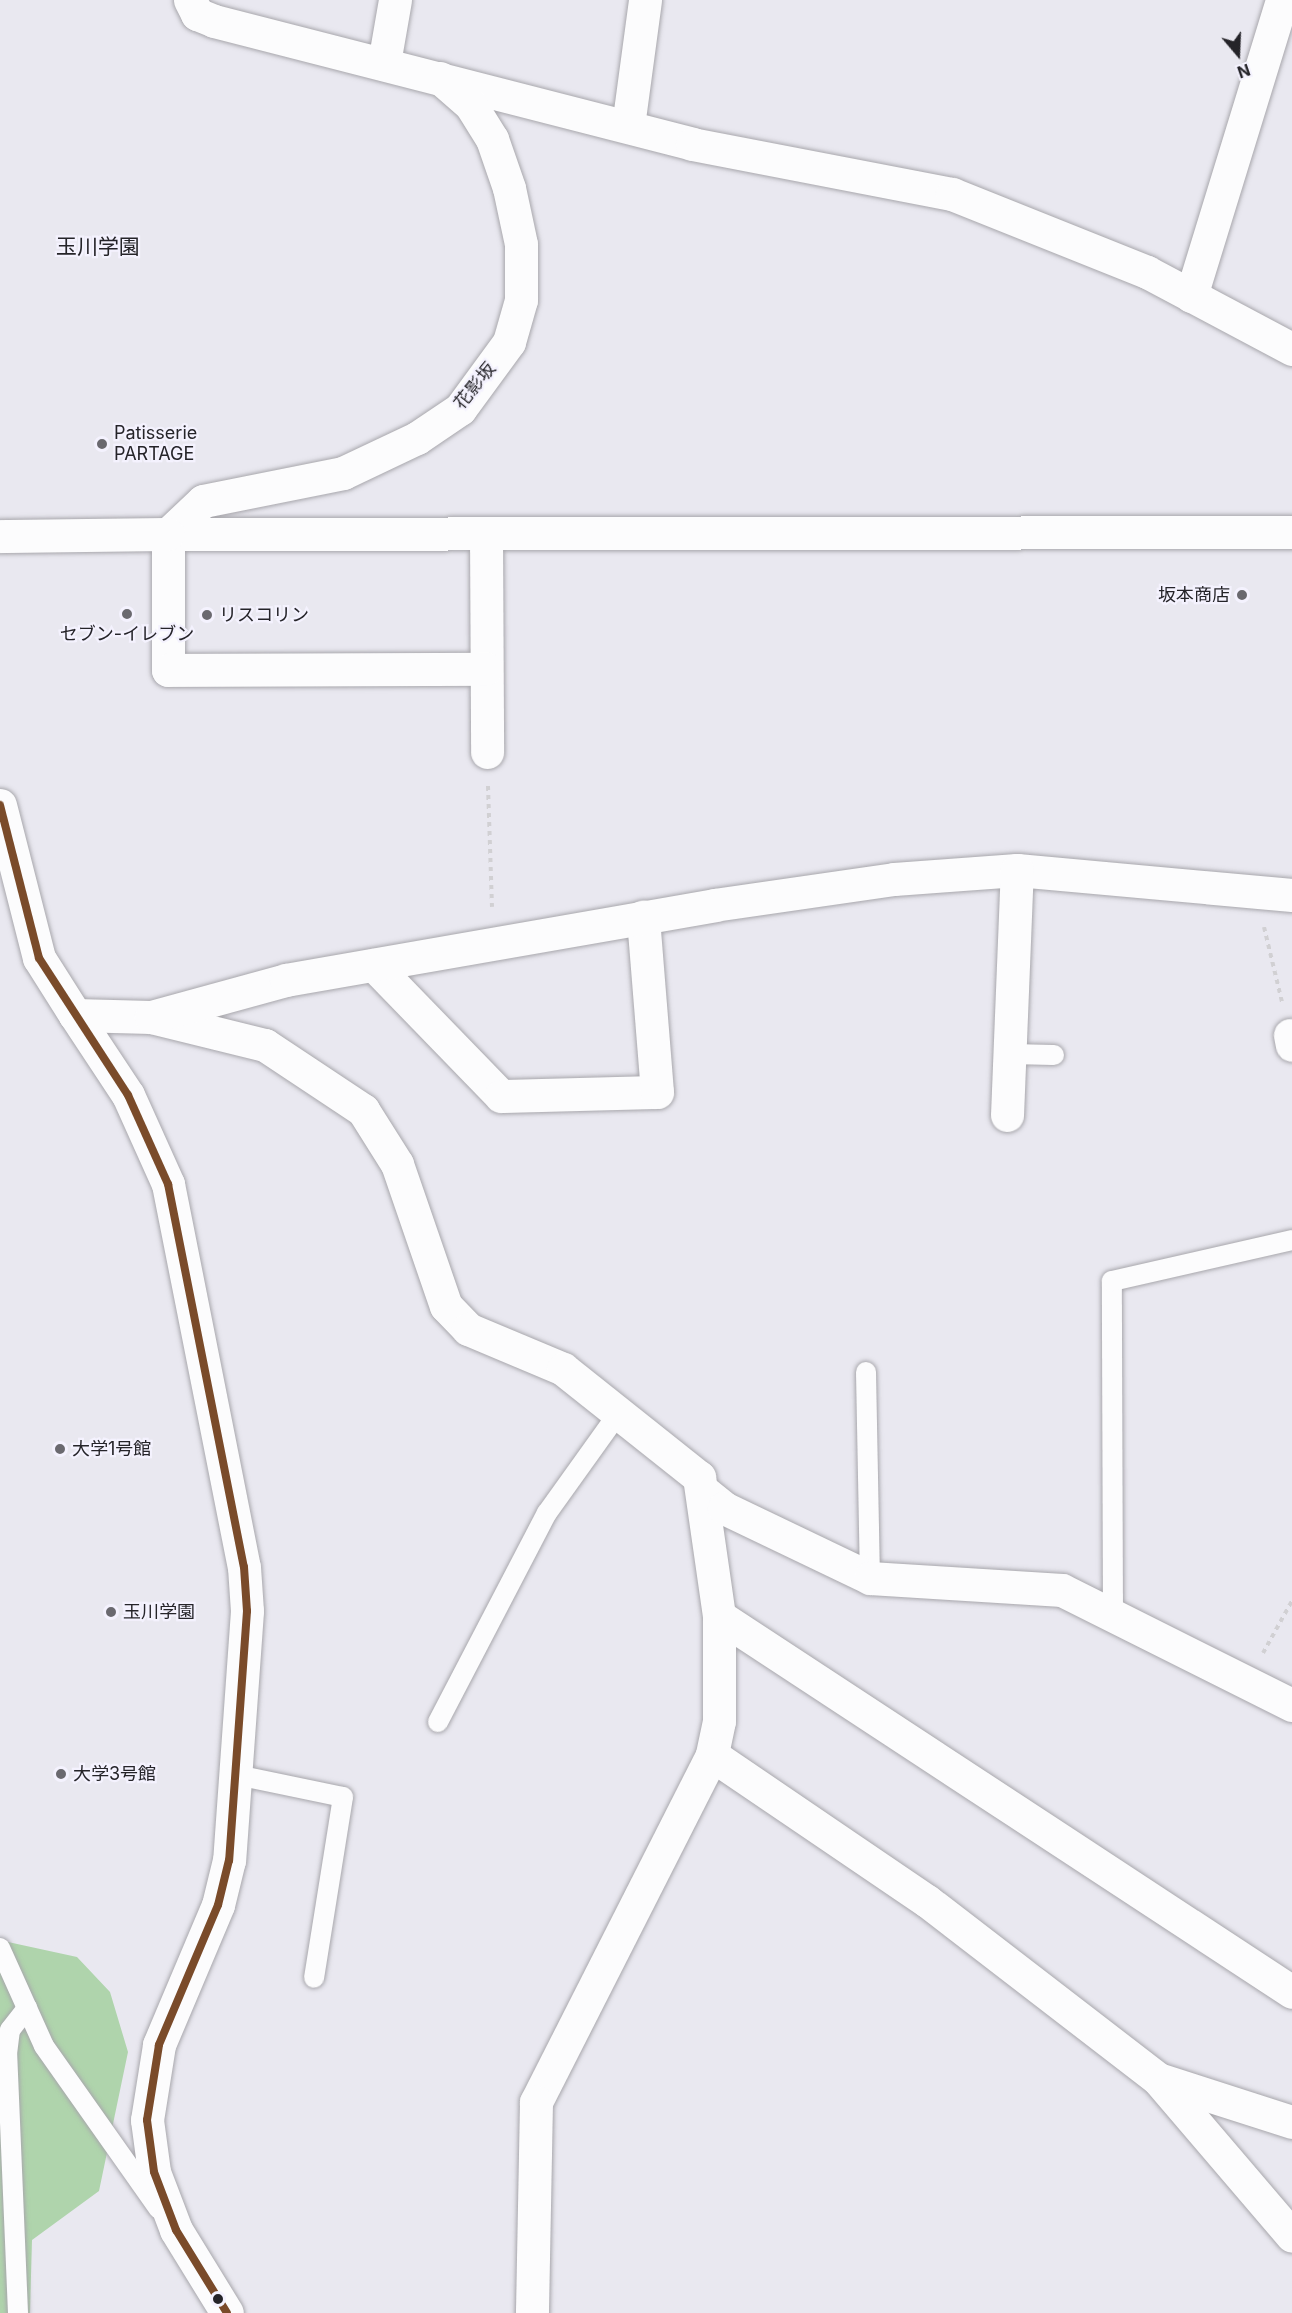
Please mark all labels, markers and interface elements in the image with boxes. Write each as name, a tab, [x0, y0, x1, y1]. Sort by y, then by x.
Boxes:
north arrow	[1208, 24, 1268, 84]
text: N	[1235, 60, 1253, 82]
district label: 玉川学園	[56, 234, 140, 260]
street label: 花影坂	[450, 358, 500, 414]
place label: Patisserie PARTAGE	[114, 423, 197, 466]
marker: Patisserie PARTAGE	[95, 437, 109, 451]
place label: 坂本商店	[1158, 584, 1230, 606]
marker: 坂本商店	[1235, 588, 1249, 602]
place label: リスコリン	[219, 604, 309, 626]
marker: セブン-イレブン	[120, 607, 134, 621]
marker: リスコリン	[200, 608, 214, 622]
place label: セブン-イレブン	[60, 623, 194, 645]
place label: 大学1号館	[72, 1438, 151, 1460]
marker: 大学1号館	[53, 1442, 67, 1456]
place label: 玉川学園	[123, 1601, 195, 1623]
marker: 玉川学園	[104, 1605, 118, 1619]
place label: 大学3号館	[73, 1763, 156, 1785]
marker: 大学3号館	[54, 1767, 68, 1781]
unlabelled marker	[212, 2293, 224, 2305]

